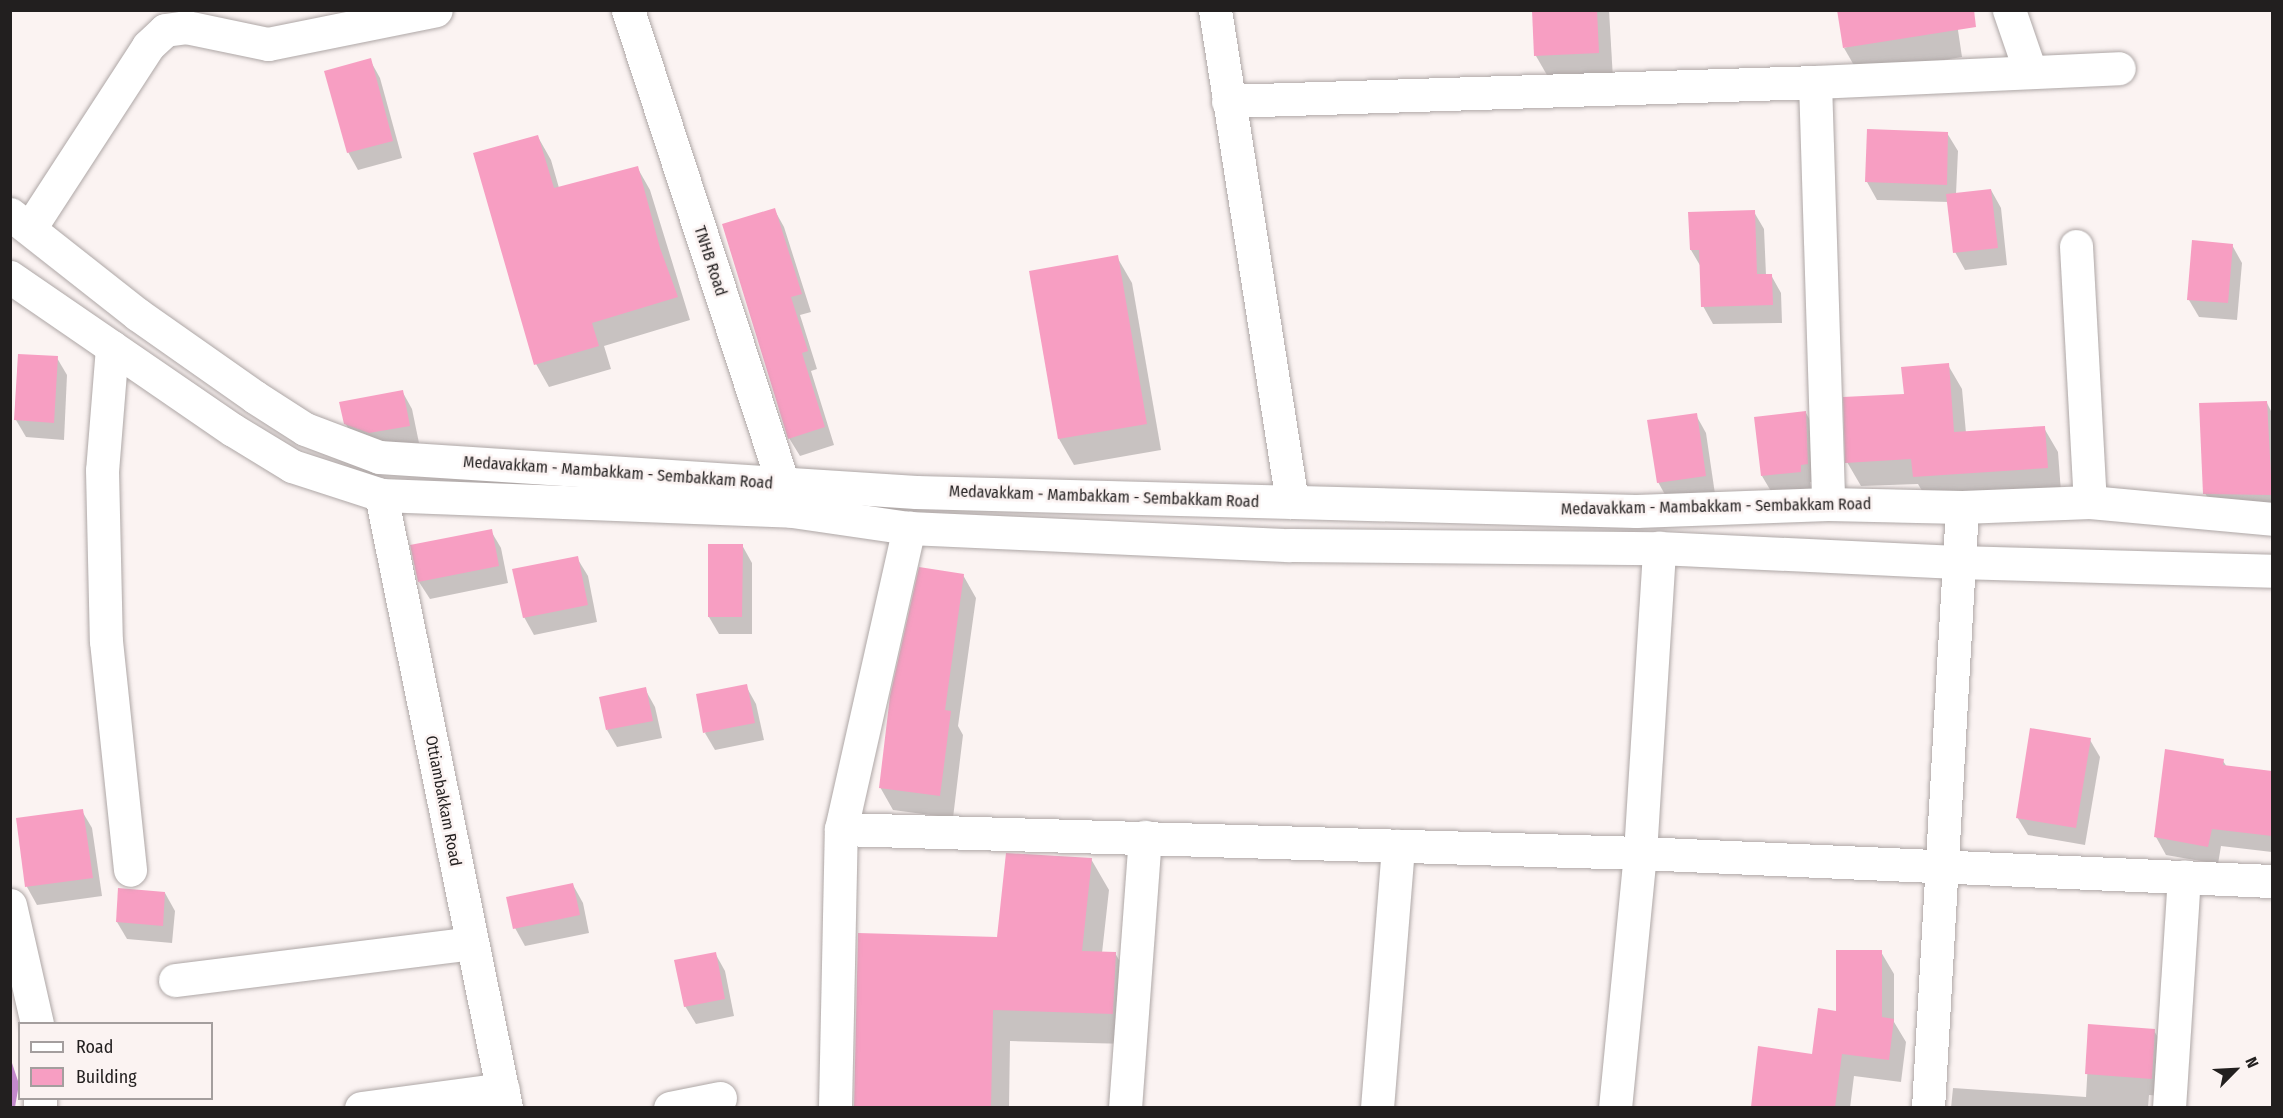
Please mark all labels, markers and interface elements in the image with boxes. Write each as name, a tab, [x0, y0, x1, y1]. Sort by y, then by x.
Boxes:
street label: TNHB Road	[690, 224, 730, 298]
street label: Medavakkam - Mambakkam - Sembakkam Road	[462, 453, 774, 493]
street label: Medavakkam - Mambakkam - Sembakkam Road	[949, 482, 1259, 512]
street label: Medavakkam - Mambakkam - Sembakkam Road	[1561, 495, 1871, 519]
street label: Ottiambakkam Road	[421, 734, 465, 868]
legend	[18, 1022, 213, 1100]
text: Road	[76, 1036, 113, 1058]
north arrow	[2205, 1040, 2265, 1100]
text: N	[2241, 1054, 2263, 1071]
text: Building	[76, 1066, 137, 1088]

